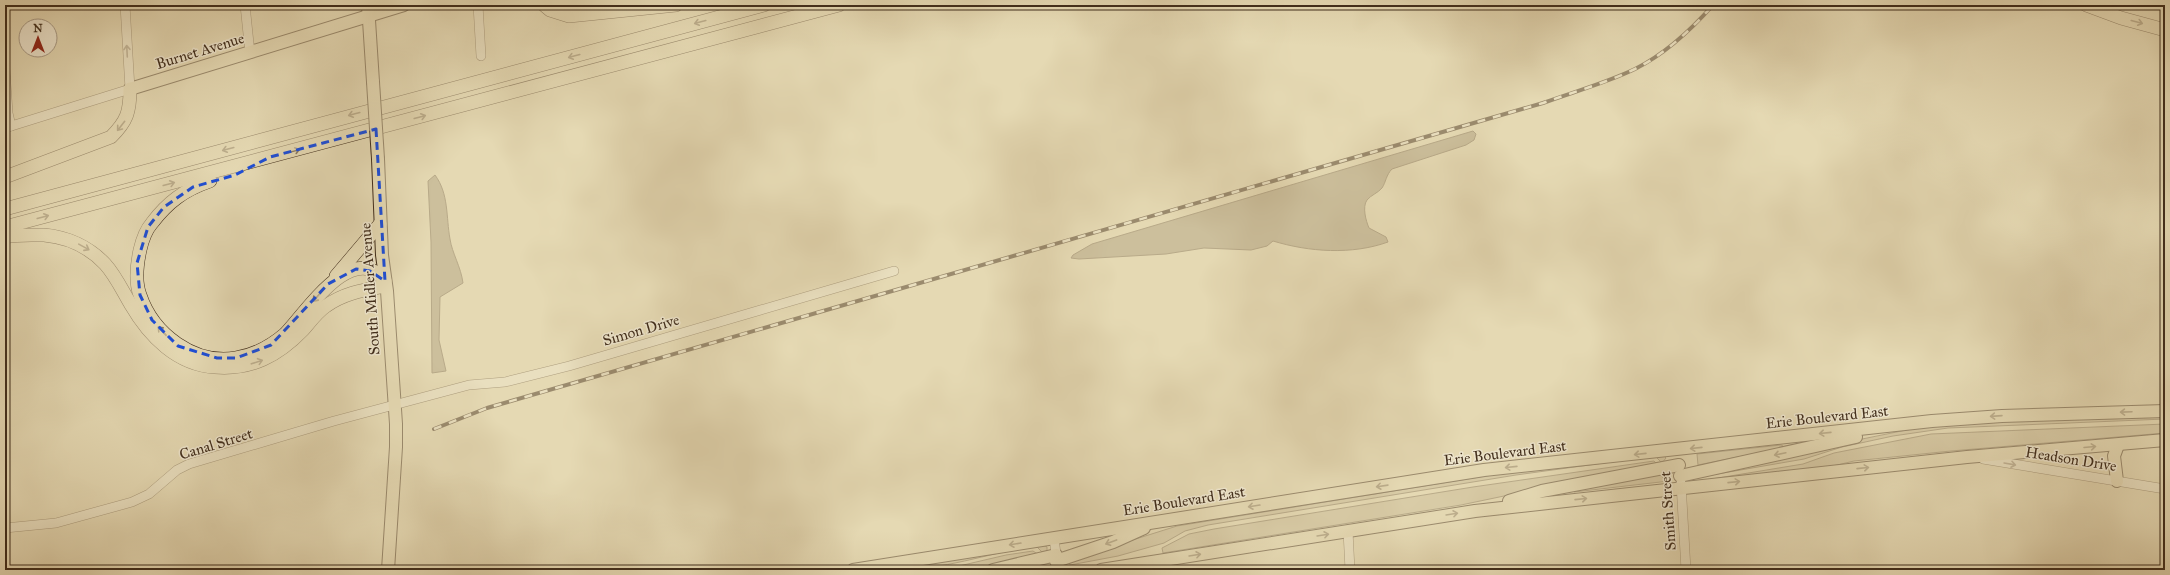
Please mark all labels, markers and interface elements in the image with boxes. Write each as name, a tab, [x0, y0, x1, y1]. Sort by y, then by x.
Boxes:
north arrow	[18, 18, 58, 58]
one-way arrow	[693, 19, 706, 26]
one-way arrow	[2130, 19, 2143, 26]
text: N	[33, 22, 43, 35]
street label: Burnet Avenue	[154, 29, 246, 73]
one-way arrow	[124, 45, 131, 58]
one-way arrow	[568, 53, 581, 60]
one-way arrow	[347, 111, 360, 118]
one-way arrow	[413, 113, 426, 121]
one-way arrow	[116, 121, 125, 132]
one-way arrow	[222, 145, 235, 153]
one-way arrow	[287, 146, 300, 154]
one-way arrow	[162, 180, 175, 187]
one-way arrow	[36, 212, 49, 220]
street label: South Midler Avenue	[356, 222, 384, 356]
one-way arrow	[78, 244, 90, 252]
one-way arrow	[313, 291, 322, 302]
street label: Simon Drive	[601, 310, 681, 350]
one-way arrow	[158, 326, 167, 336]
one-way arrow	[250, 358, 263, 365]
street label: Erie Boulevard East	[1765, 402, 1890, 432]
one-way arrow	[2120, 409, 2133, 416]
one-way arrow	[1990, 413, 2003, 420]
street label: Canal Street	[177, 424, 255, 464]
one-way arrow	[1819, 430, 1832, 437]
street label: Erie Boulevard East	[1443, 436, 1568, 469]
street label: Headson Drive	[2024, 443, 2118, 475]
one-way arrow	[2083, 443, 2096, 451]
one-way arrow	[1690, 444, 1703, 451]
one-way arrow	[1634, 450, 1647, 457]
one-way arrow	[1773, 450, 1786, 458]
one-way arrow	[2004, 460, 2017, 468]
one-way arrow	[1505, 464, 1518, 471]
one-way arrow	[1856, 465, 1869, 472]
street label: Smith Street	[1656, 470, 1680, 551]
one-way arrow	[1727, 478, 1740, 486]
street label: Erie Boulevard East	[1122, 482, 1247, 520]
one-way arrow	[1376, 482, 1389, 490]
one-way arrow	[1574, 495, 1587, 502]
one-way arrow	[1248, 502, 1261, 510]
one-way arrow	[1445, 510, 1458, 518]
one-way arrow	[1316, 531, 1329, 539]
one-way arrow	[1105, 539, 1118, 546]
one-way arrow	[1009, 540, 1022, 548]
one-way arrow	[1188, 551, 1201, 559]

